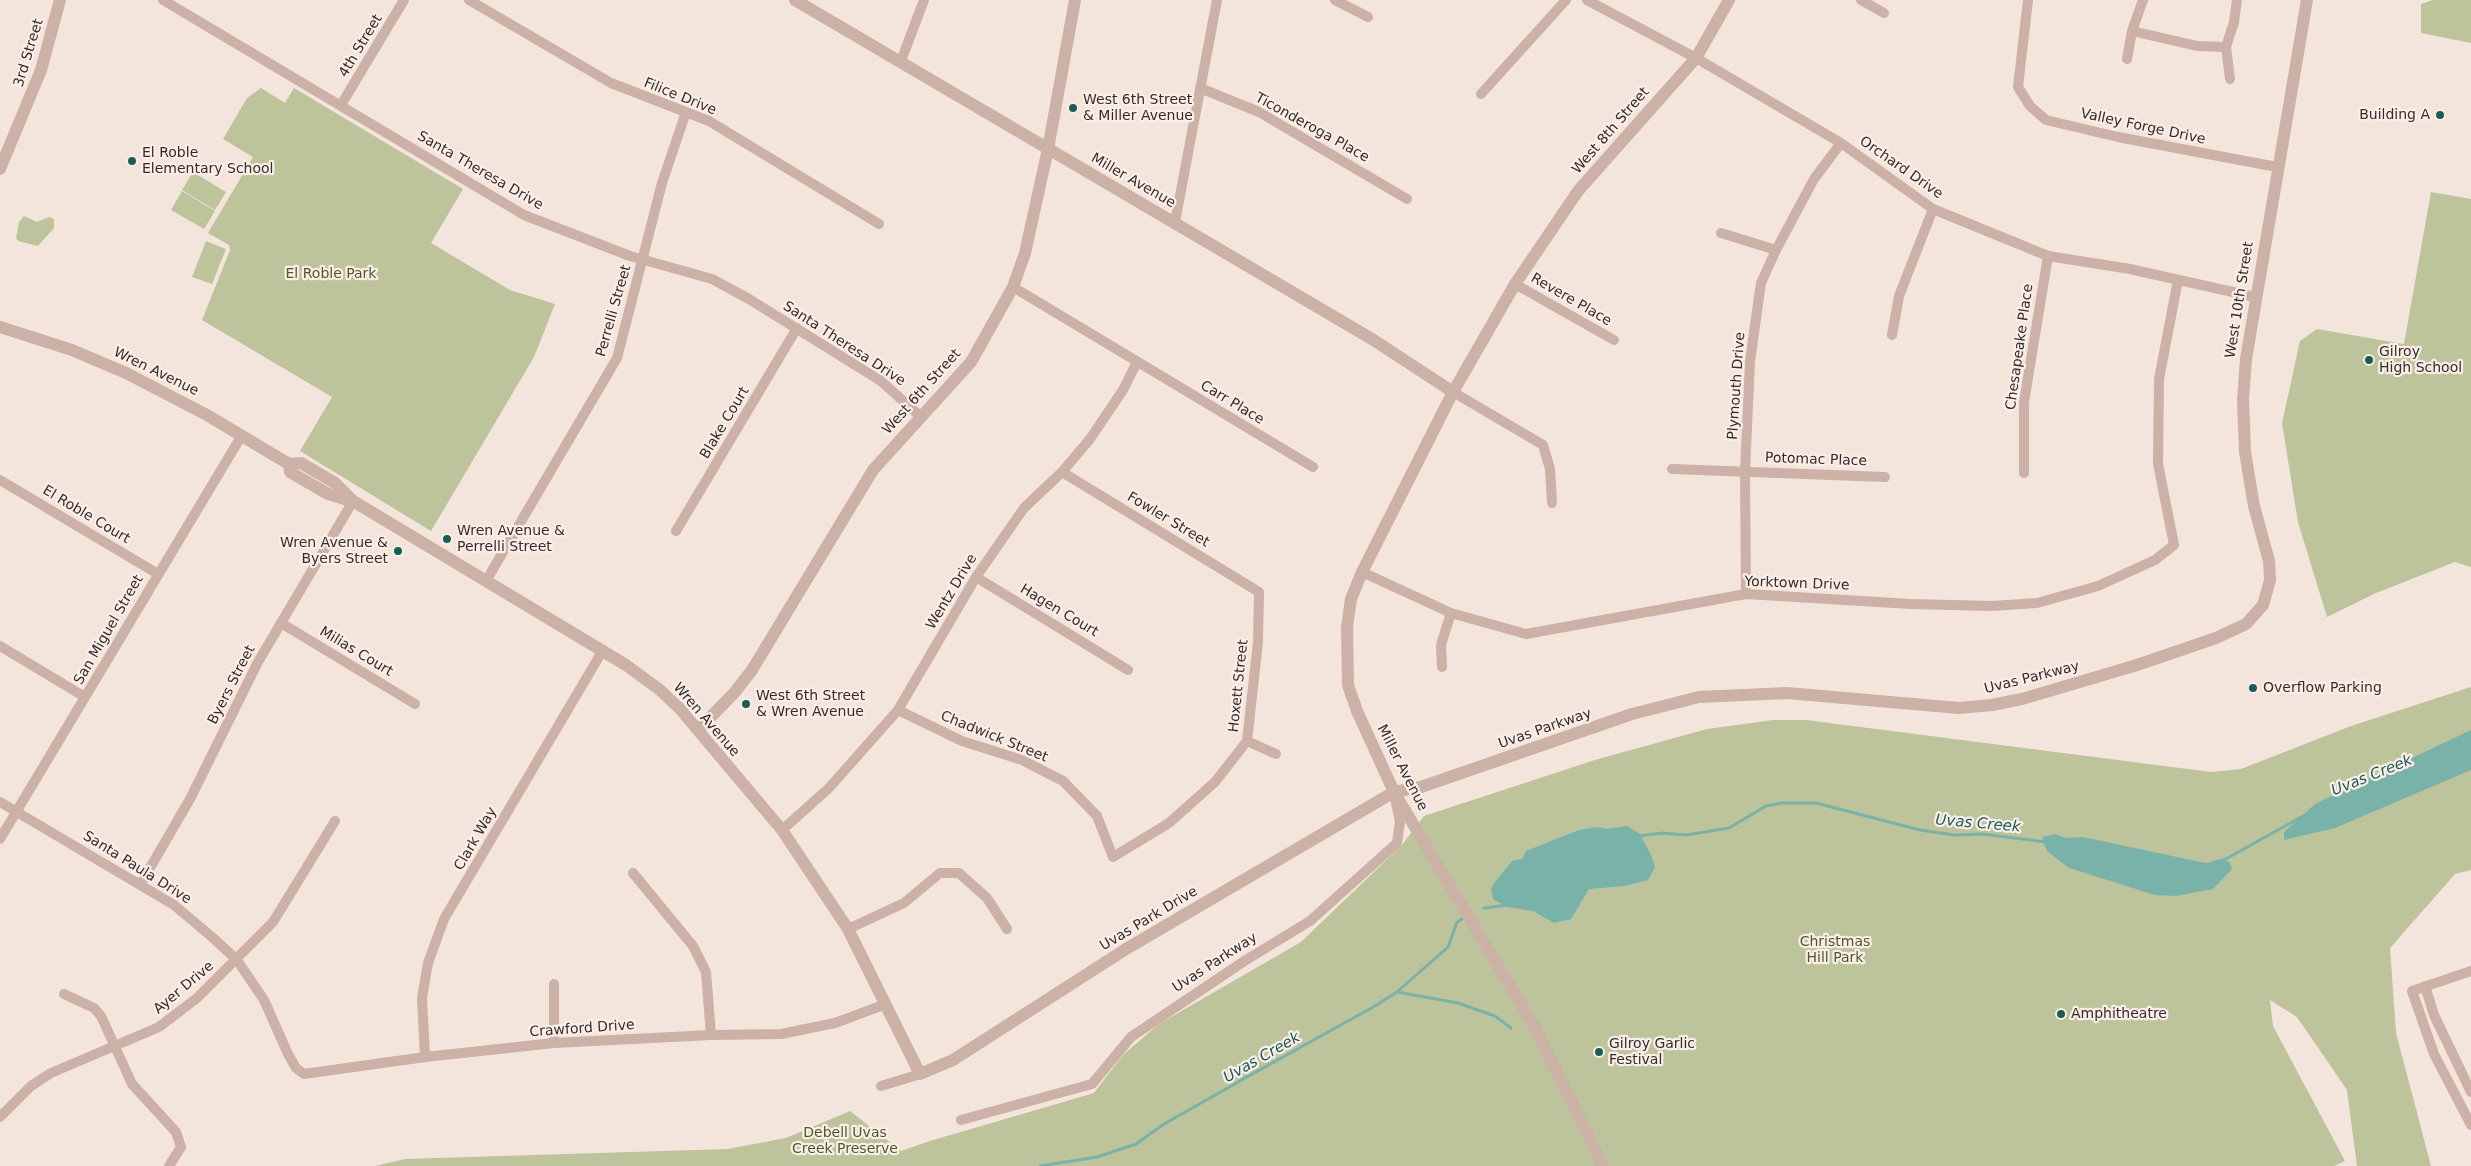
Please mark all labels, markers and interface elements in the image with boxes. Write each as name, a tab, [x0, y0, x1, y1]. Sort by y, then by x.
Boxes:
street label: 4th Street	[336, 12, 386, 80]
street label: 3rd Street	[11, 17, 47, 89]
street label: Filice Drive	[641, 75, 719, 119]
street label: West 8th Street	[1569, 84, 1653, 178]
street label: Ticonderoga Place	[1252, 90, 1372, 166]
place label: West 6th Street & Miller Avenue	[1083, 92, 1193, 124]
marker: West 6th Street & Miller Avenue	[1067, 102, 1079, 114]
street label: Valley Forge Drive	[2079, 106, 2207, 148]
place label: Building A	[2359, 107, 2430, 123]
marker: Building A	[2434, 109, 2446, 121]
street label: Santa Theresa Drive	[414, 128, 546, 214]
street label: Orchard Drive	[1856, 133, 1946, 203]
place label: El Roble Elementary School	[142, 145, 274, 178]
street label: Miller Avenue	[1088, 150, 1178, 212]
marker: El Roble Elementary School	[126, 155, 138, 167]
street label: West 10th Street	[2222, 240, 2258, 360]
street label: Perrelli Street	[593, 263, 635, 359]
park label: El Roble Park	[286, 266, 376, 282]
street label: Revere Place	[1528, 270, 1614, 330]
street label: Chesapeake Place	[2003, 283, 2037, 411]
street label: Santa Theresa Drive	[780, 298, 908, 390]
street label: Plymouth Drive	[1725, 332, 1749, 440]
street label: Wren Avenue	[111, 344, 201, 400]
place label: Gilroy High School	[2379, 344, 2462, 377]
street label: West 6th Street	[879, 346, 965, 438]
marker: Gilroy High School	[2363, 354, 2375, 366]
street label: Carr Place	[1197, 377, 1267, 429]
street label: Blake Court	[697, 384, 753, 462]
street label: Potomac Place	[1765, 450, 1867, 470]
street label: El Roble Court	[39, 482, 133, 548]
street label: Fowler Street	[1124, 489, 1212, 551]
place label: Wren Avenue & Perrelli Street	[457, 523, 565, 556]
marker: Wren Avenue & Perrelli Street	[441, 533, 453, 545]
place label: Wren Avenue & Byers Street	[280, 535, 388, 568]
marker: Wren Avenue & Byers Street	[392, 545, 404, 557]
street label: Wentz Drive	[923, 551, 981, 633]
street label: San Miguel Street	[71, 572, 147, 688]
street label: Yorktown Drive	[1744, 574, 1850, 594]
street label: Hagen Court	[1017, 581, 1101, 641]
street label: Milias Court	[316, 624, 396, 680]
street label: Hoxett Street	[1226, 639, 1252, 733]
street label: Byers Street	[205, 643, 259, 727]
street label: Uvas Parkway	[1983, 658, 2081, 698]
street label: Wren Avenue	[669, 680, 743, 760]
place label: Overflow Parking	[2263, 680, 2382, 696]
marker: Overflow Parking	[2247, 682, 2259, 694]
place label: West 6th Street & Wren Avenue	[756, 688, 865, 720]
marker: West 6th Street & Wren Avenue	[740, 698, 752, 710]
street label: Uvas Parkway	[1496, 705, 1594, 753]
street label: Chadwick Street	[938, 708, 1050, 766]
street label: Miller Avenue	[1373, 722, 1431, 814]
water label: Uvas Creek	[2329, 752, 2415, 800]
street label: Clark Way	[451, 804, 501, 874]
water label: Uvas Creek	[1935, 811, 2021, 837]
street label: Santa Paula Drive	[80, 828, 194, 908]
street label: Uvas Park Drive	[1097, 883, 1201, 955]
street label: Uvas Parkway	[1170, 929, 1260, 997]
park label: Christmas Hill Park	[1800, 934, 1870, 966]
street label: Ayer Drive	[151, 958, 217, 1018]
place label: Amphitheatre	[2071, 1006, 2167, 1022]
marker: Amphitheatre	[2055, 1008, 2067, 1020]
street label: Crawford Drive	[529, 1017, 635, 1041]
water label: Uvas Creek	[1221, 1029, 1303, 1087]
place label: Gilroy Garlic Festival	[1609, 1036, 1695, 1068]
marker: Gilroy Garlic Festival	[1593, 1046, 1605, 1058]
park label: Debell Uvas Creek Preserve	[792, 1125, 898, 1158]

